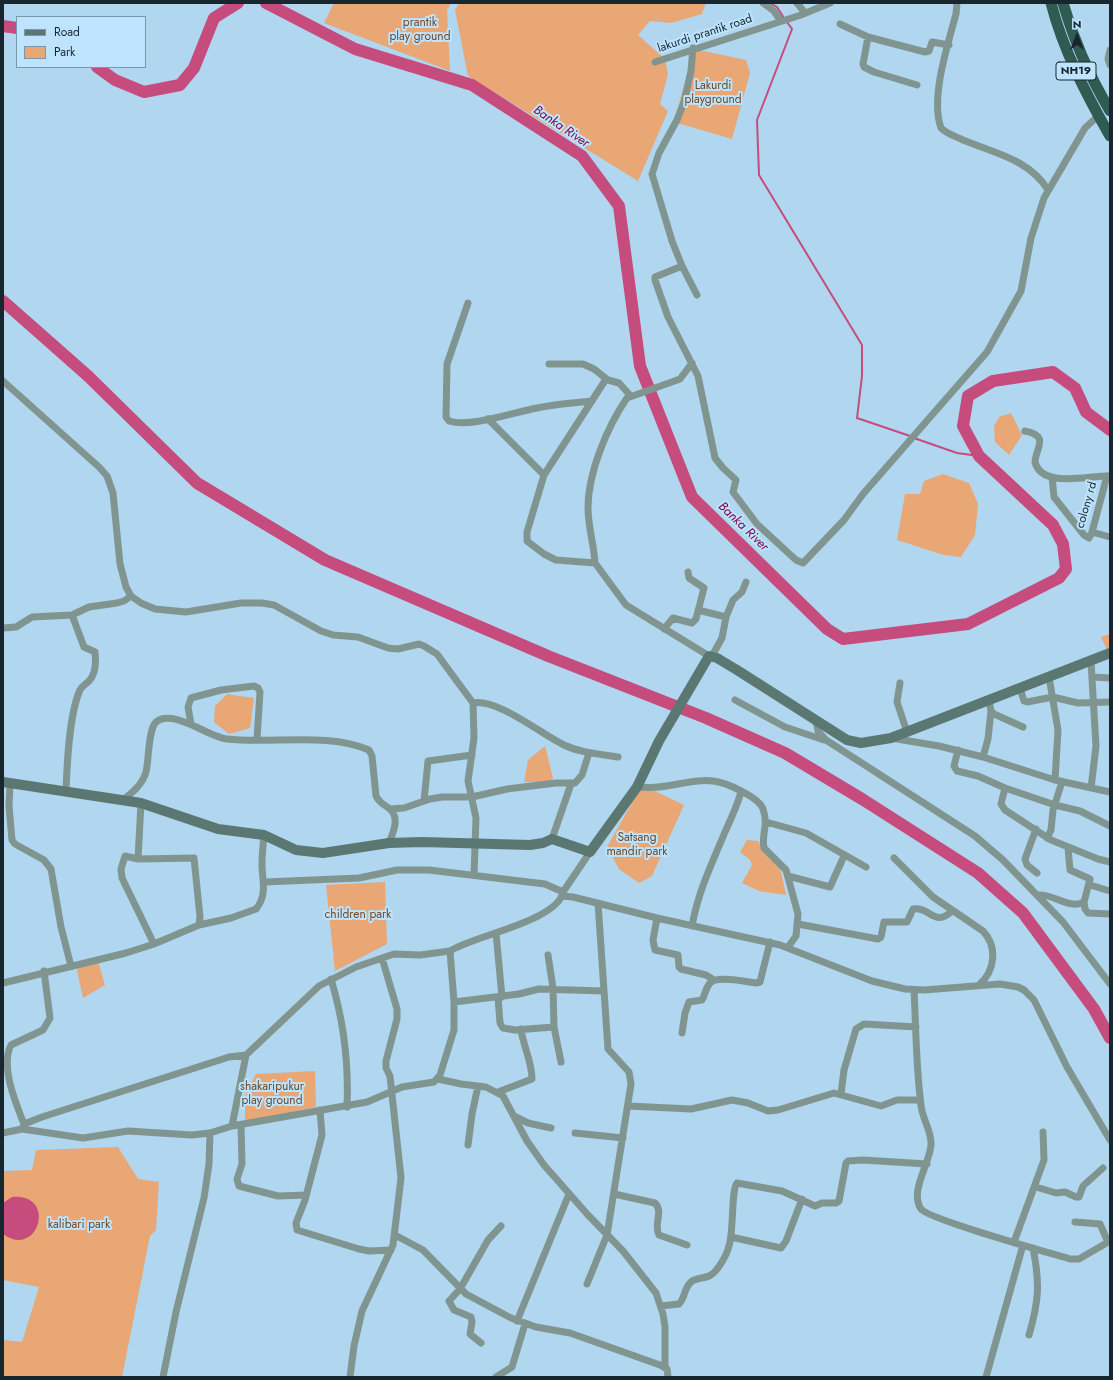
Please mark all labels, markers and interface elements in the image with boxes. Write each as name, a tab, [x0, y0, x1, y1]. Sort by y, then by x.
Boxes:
street label: lakurdi prantik road	[656, 12, 754, 56]
legend	[16, 16, 146, 68]
park label: prantik play ground	[390, 16, 450, 44]
north arrow	[1057, 16, 1097, 56]
text: N	[1073, 16, 1081, 32]
text: Road	[54, 23, 80, 41]
text: Park	[54, 43, 75, 61]
road number: NH19	[1056, 62, 1096, 80]
park label: Lakurdi playground	[684, 79, 742, 107]
water label: Banka River	[530, 103, 592, 151]
street label: colony rd	[1074, 480, 1100, 530]
water label: Banka River	[715, 499, 771, 555]
park label: Satsang mandir park	[606, 831, 668, 859]
park label: children park	[325, 908, 391, 922]
park label: shakaripukur play ground	[240, 1080, 304, 1108]
park label: kalibari park	[48, 1218, 110, 1232]

